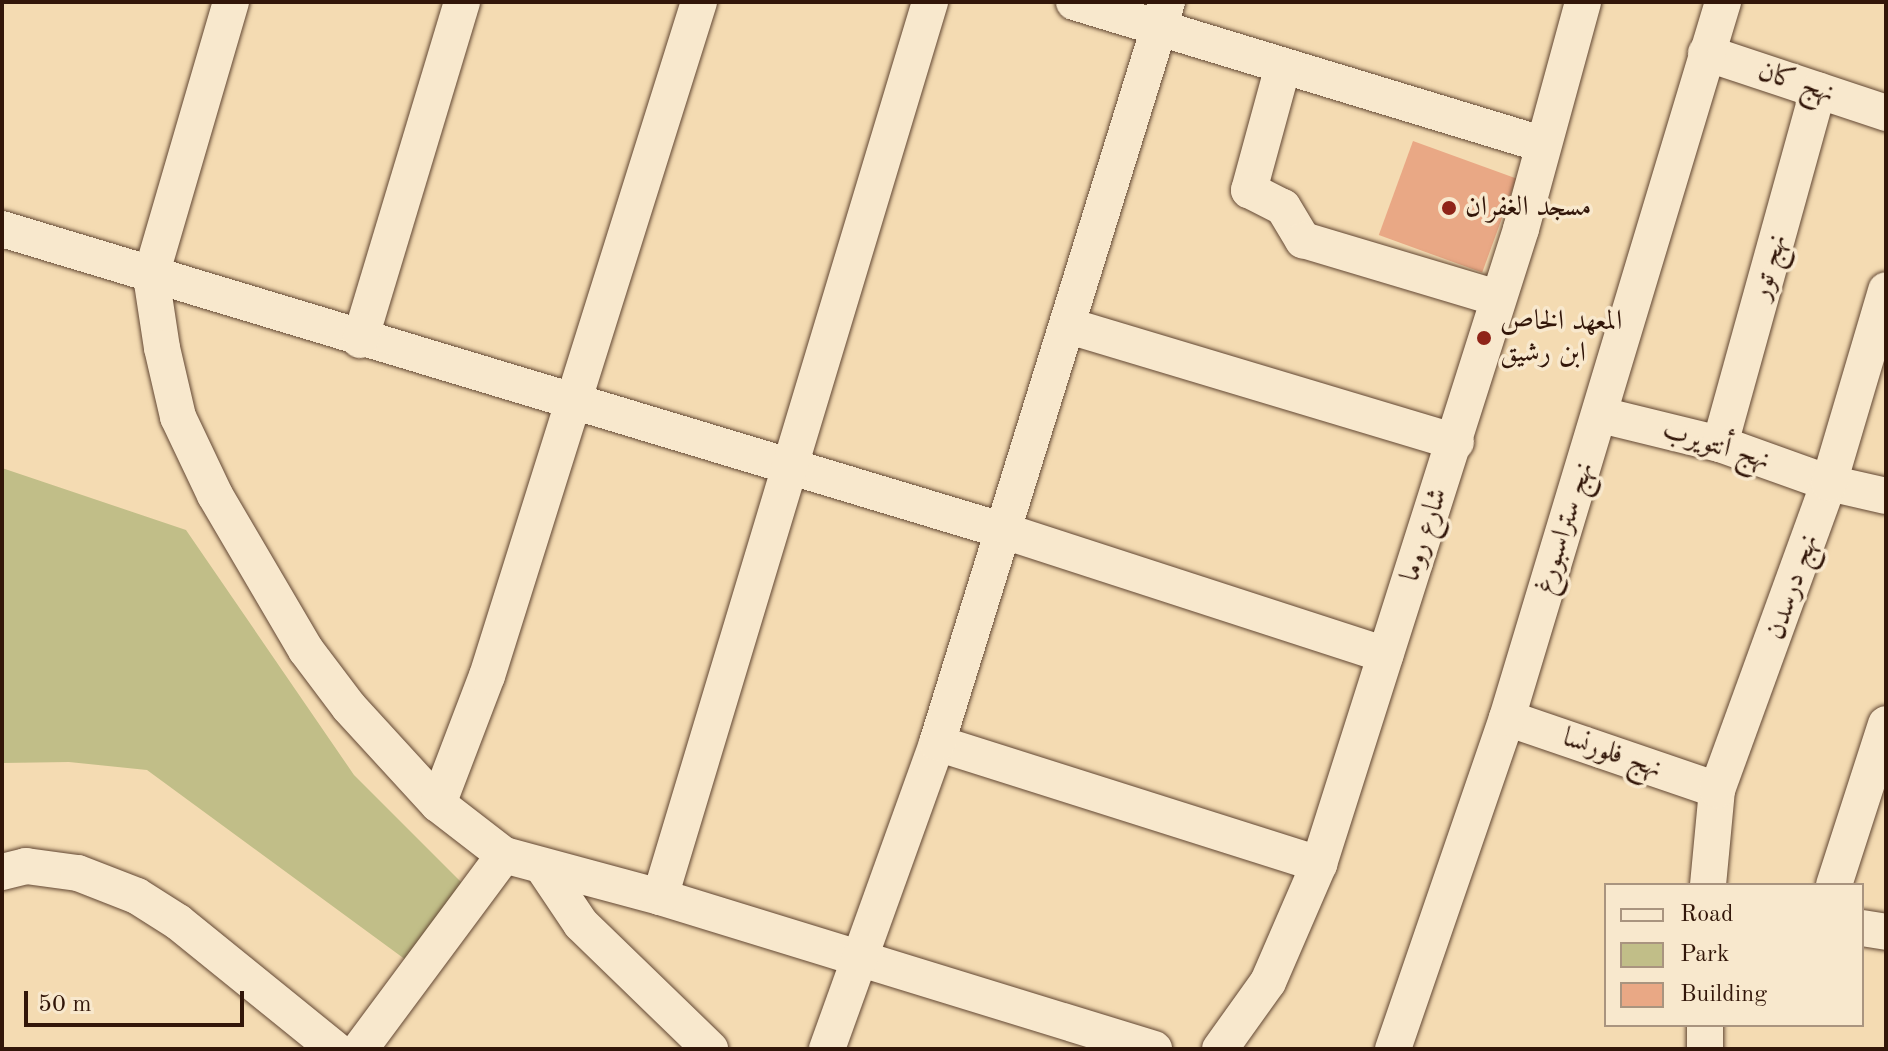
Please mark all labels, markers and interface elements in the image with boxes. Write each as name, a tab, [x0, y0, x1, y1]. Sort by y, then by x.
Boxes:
street label: نهج كان	[1754, 55, 1838, 111]
place label: مسجد الغفران	[1465, 191, 1591, 225]
marker: مسجد الغفران	[1440, 199, 1458, 217]
street label: نهج تور	[1745, 230, 1795, 304]
place label: المعهد الخاص ابن رشيق	[1500, 305, 1622, 371]
marker: المعهد الخاص ابن رشيق	[1475, 329, 1493, 347]
street label: نهج أنتويرب	[1658, 414, 1774, 478]
street label: نهج ستراسبورغ	[1528, 458, 1602, 598]
street label: شارع روما	[1394, 484, 1456, 586]
street label: نهج درسدن	[1759, 530, 1827, 644]
street label: نهج فلورنسا	[1558, 721, 1666, 787]
legend	[1604, 883, 1864, 1027]
text: Road	[1680, 903, 1733, 927]
text: Park	[1680, 943, 1729, 967]
scale bar	[28, 975, 248, 1025]
text: Building	[1680, 983, 1767, 1007]
text: 50 m	[38, 993, 92, 1017]

